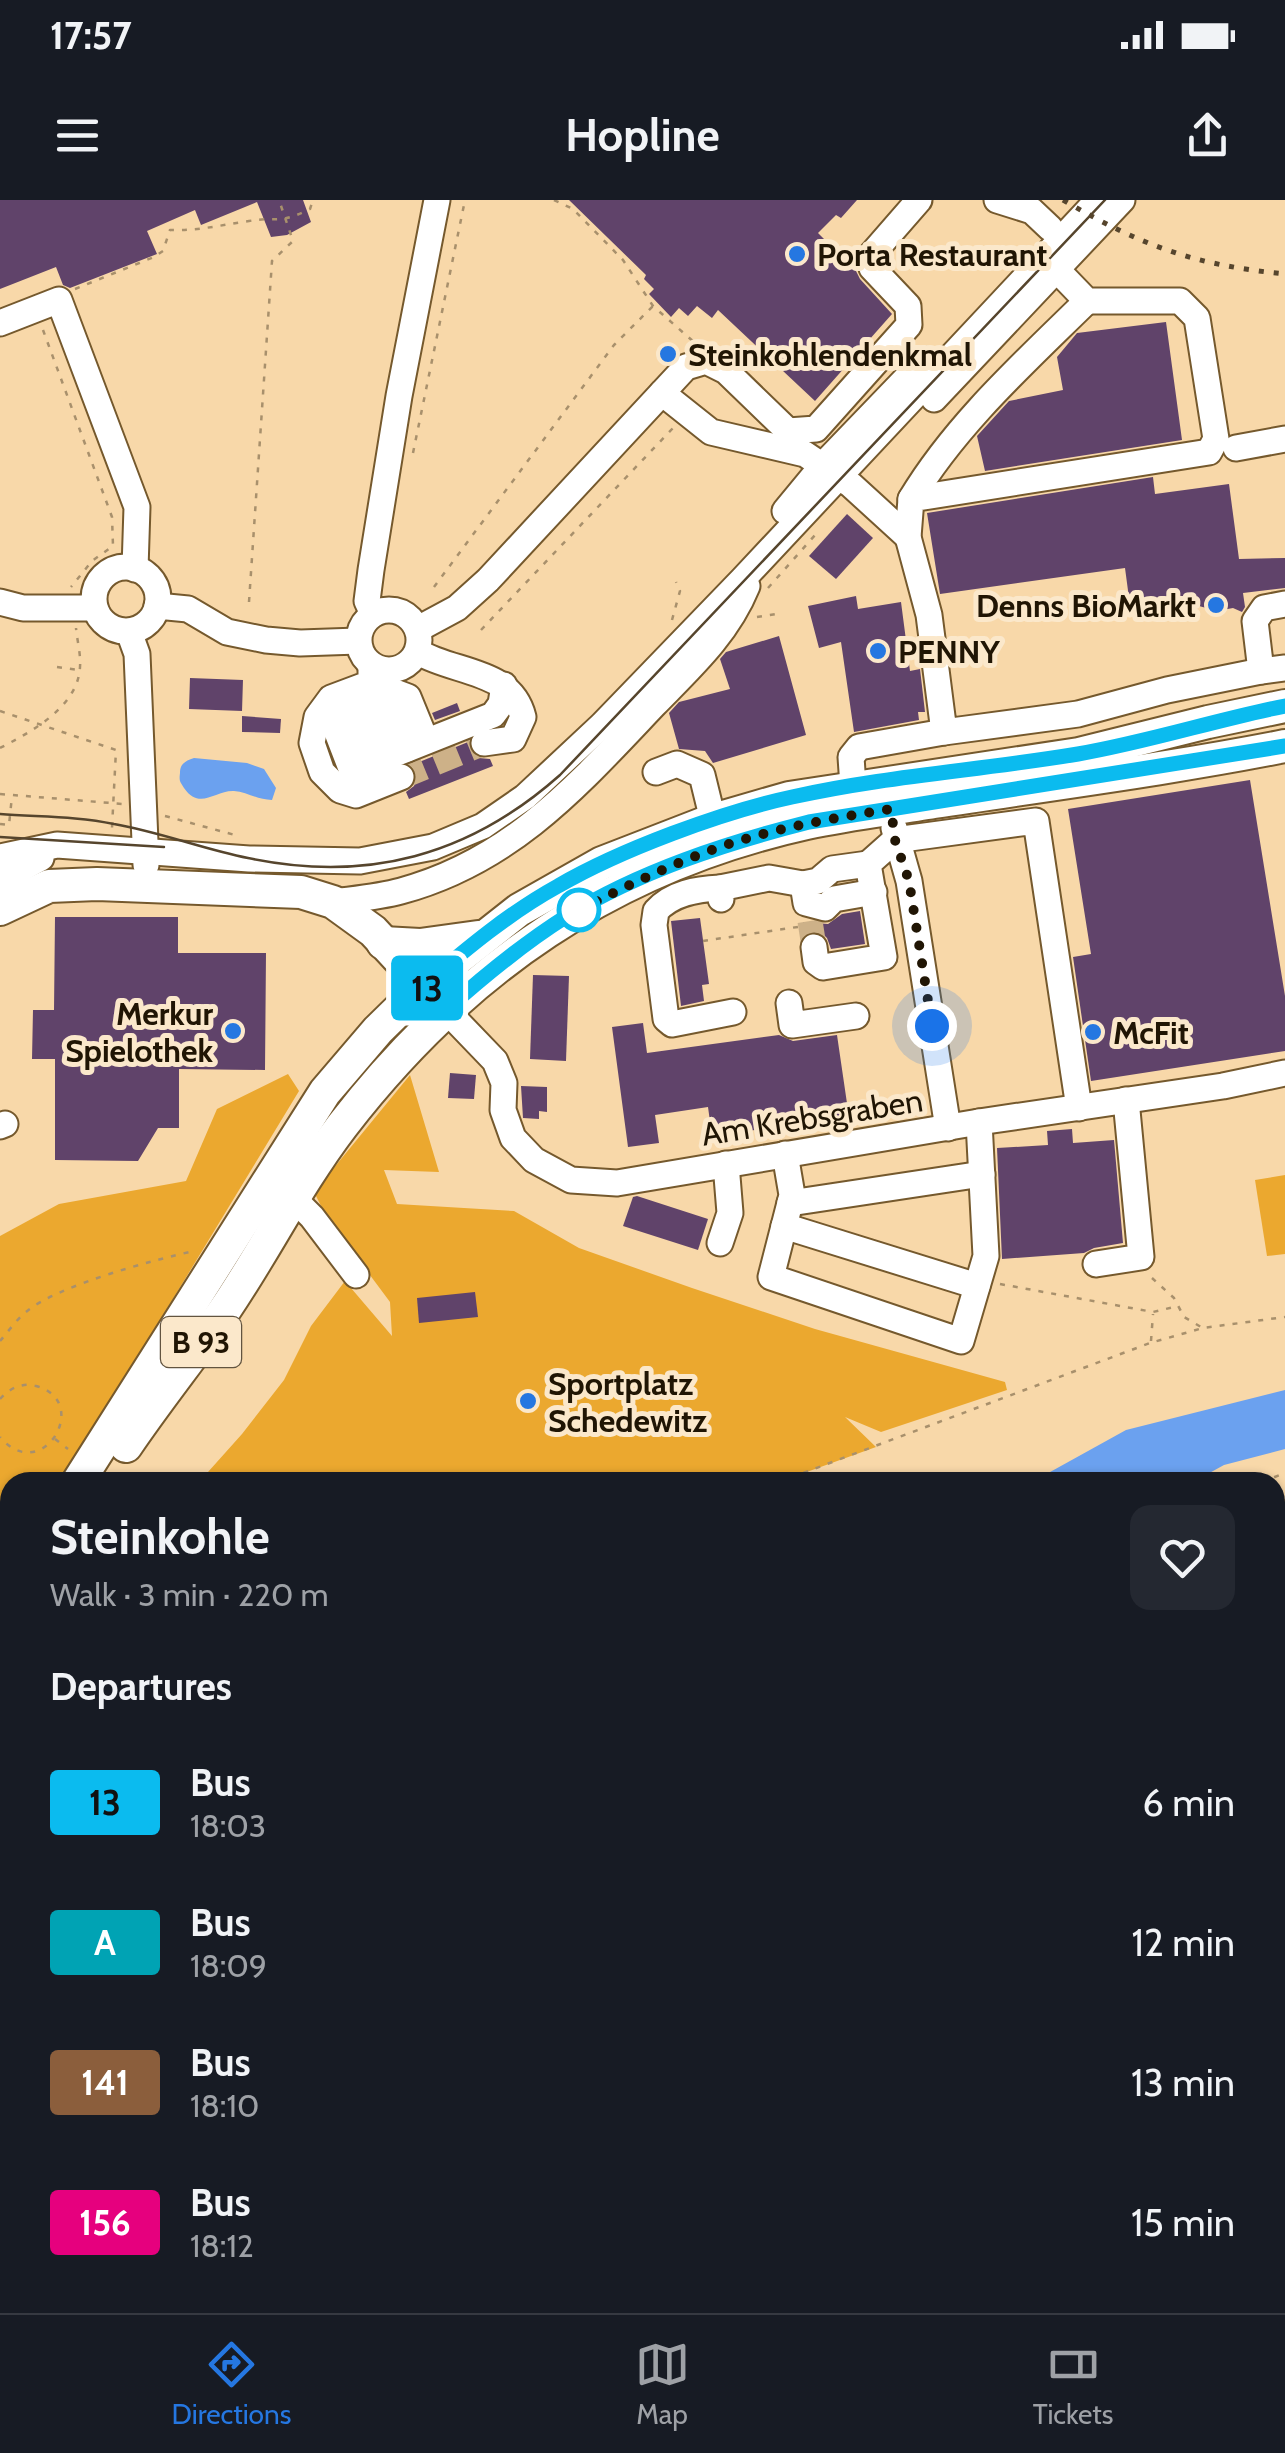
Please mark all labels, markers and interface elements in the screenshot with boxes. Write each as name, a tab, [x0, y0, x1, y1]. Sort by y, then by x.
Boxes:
text: 17:57	[50, 12, 132, 59]
icon: menu	[50, 108, 105, 163]
text: Hopline	[565, 108, 720, 162]
icon: share	[1180, 108, 1235, 163]
place label: Porta Restaurant	[817, 235, 1047, 274]
marker: Porta Restaurant	[786, 243, 808, 265]
place label: Steinkohlendenkmal	[688, 335, 972, 374]
marker: Steinkohlendenkmal	[657, 343, 679, 365]
place label: Denns BioMarkt	[976, 586, 1196, 625]
marker: Denns BioMarkt	[1205, 594, 1227, 616]
place label: PENNY	[898, 632, 1000, 671]
marker: PENNY	[867, 640, 889, 662]
unlabelled marker	[558, 889, 600, 931]
line badge: 13	[382, 956, 472, 1020]
text: 13	[411, 967, 443, 1010]
place label: Merkur Spielothek	[65, 994, 213, 1070]
your location	[907, 1001, 957, 1051]
place label: McFit	[1113, 1013, 1189, 1052]
marker: Merkur Spielothek	[222, 1020, 244, 1042]
marker: McFit	[1082, 1021, 1104, 1043]
street label: Am Krebsgraben	[699, 1080, 925, 1154]
road number: B 93	[161, 1317, 241, 1367]
place label: Sportplatz Schedewitz	[548, 1364, 707, 1440]
marker: Sportplatz Schedewitz	[517, 1390, 539, 1412]
button: heart	[1130, 1505, 1235, 1610]
text: Steinkohle	[50, 1508, 270, 1566]
text: Walk · 3 min · 220 m	[50, 1575, 329, 1614]
text: Departures	[50, 1663, 232, 1710]
text: Bus	[190, 1759, 251, 1806]
text: 6 min	[1142, 1779, 1235, 1826]
text: 13	[89, 1781, 121, 1824]
text: 18:03	[190, 1806, 266, 1845]
text: Bus	[190, 1899, 251, 1946]
text: 12 min	[1132, 1919, 1235, 1966]
text: A	[94, 1921, 116, 1964]
text: 18:09	[190, 1946, 267, 1985]
text: Bus	[190, 2039, 251, 2086]
text: 13 min	[1131, 2059, 1235, 2106]
text: 141	[81, 2061, 129, 2104]
text: 18:10	[190, 2086, 259, 2125]
text: Bus	[190, 2179, 251, 2226]
text: 15 min	[1131, 2199, 1235, 2246]
text: 156	[79, 2201, 131, 2244]
text: 18:12	[190, 2226, 254, 2265]
tab: Directions	[172, 2337, 291, 2431]
tab: Map	[635, 2337, 690, 2431]
tab: Tickets	[1033, 2337, 1113, 2431]

